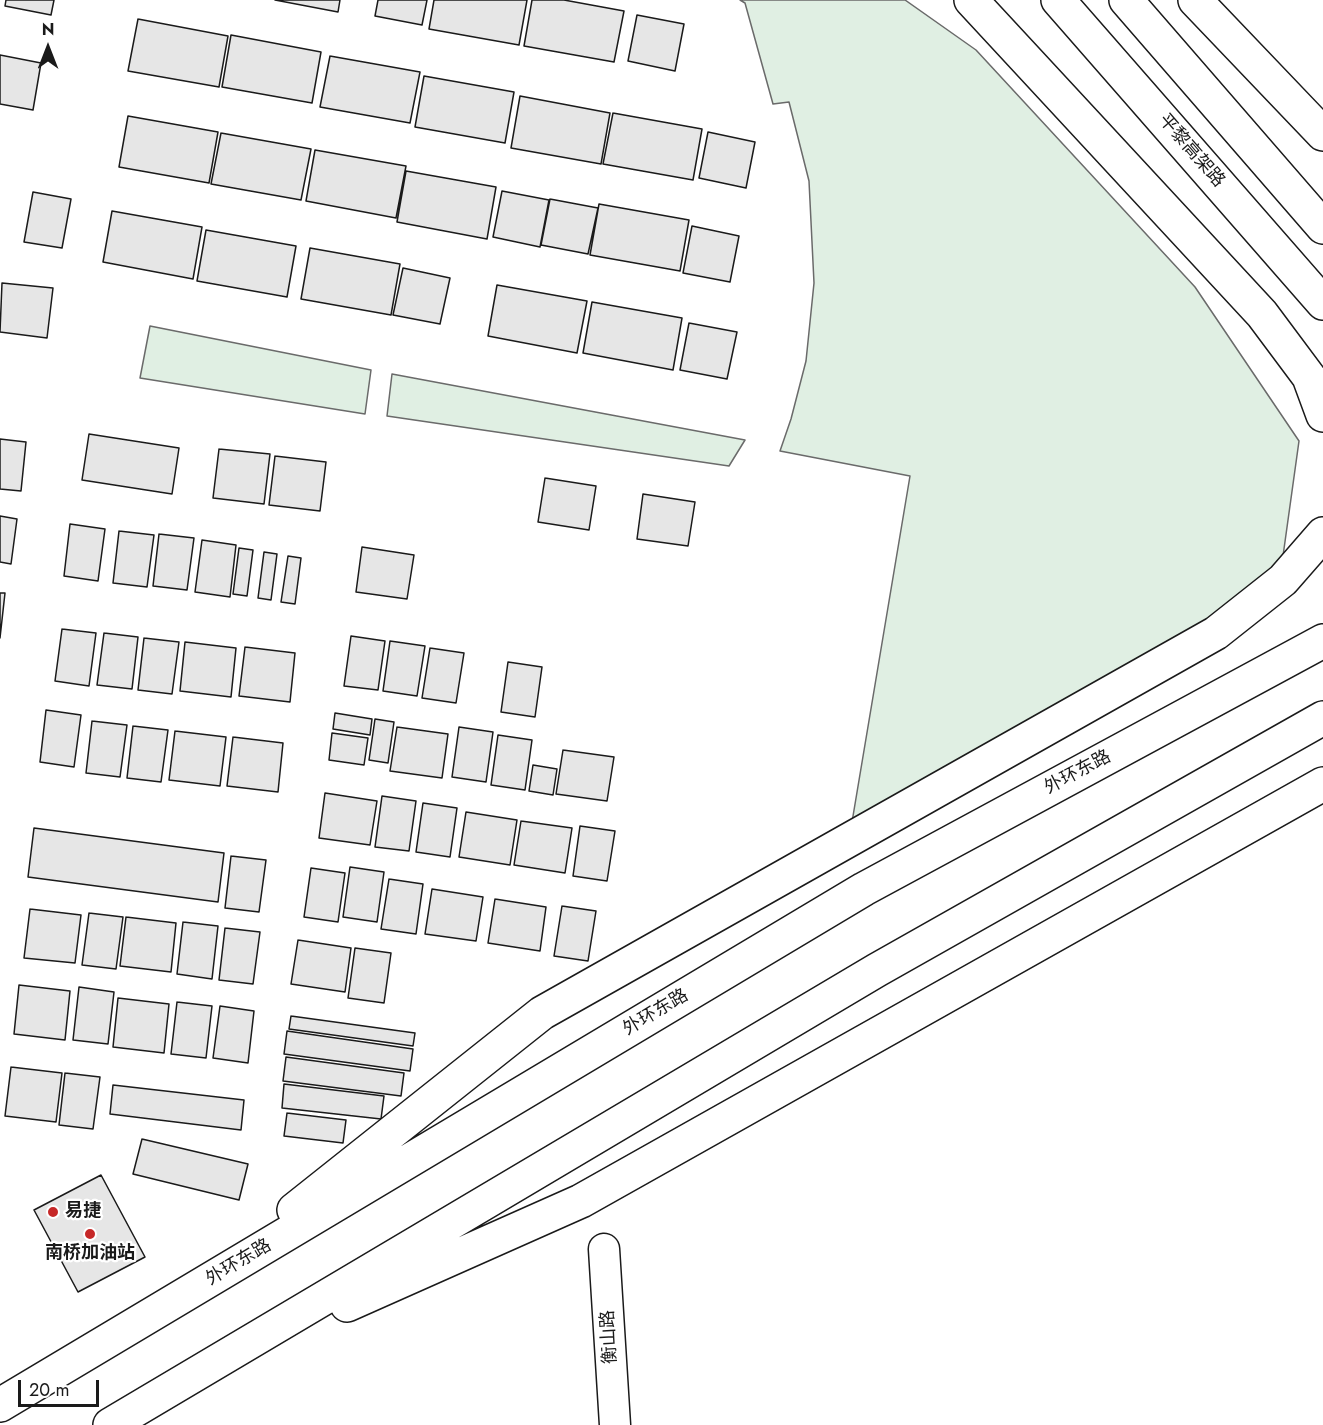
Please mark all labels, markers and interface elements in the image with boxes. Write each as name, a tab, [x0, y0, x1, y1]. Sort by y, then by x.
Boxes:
north arrow	[18, 18, 78, 78]
text: N	[42, 18, 54, 41]
street label: 平黎高架路	[1153, 110, 1229, 192]
street label: 外环东路	[1041, 747, 1115, 799]
street label: 外环东路	[620, 985, 692, 1041]
place label: 易捷	[65, 1201, 101, 1223]
marker: 易捷	[46, 1205, 60, 1219]
marker: 南桥加油站	[83, 1227, 97, 1241]
street label: 外环东路	[203, 1235, 275, 1291]
place label: 南桥加油站	[45, 1243, 135, 1265]
street label: 衡山路	[598, 1309, 622, 1365]
scale bar	[21, 1368, 102, 1406]
text: 20 m	[29, 1377, 69, 1403]

